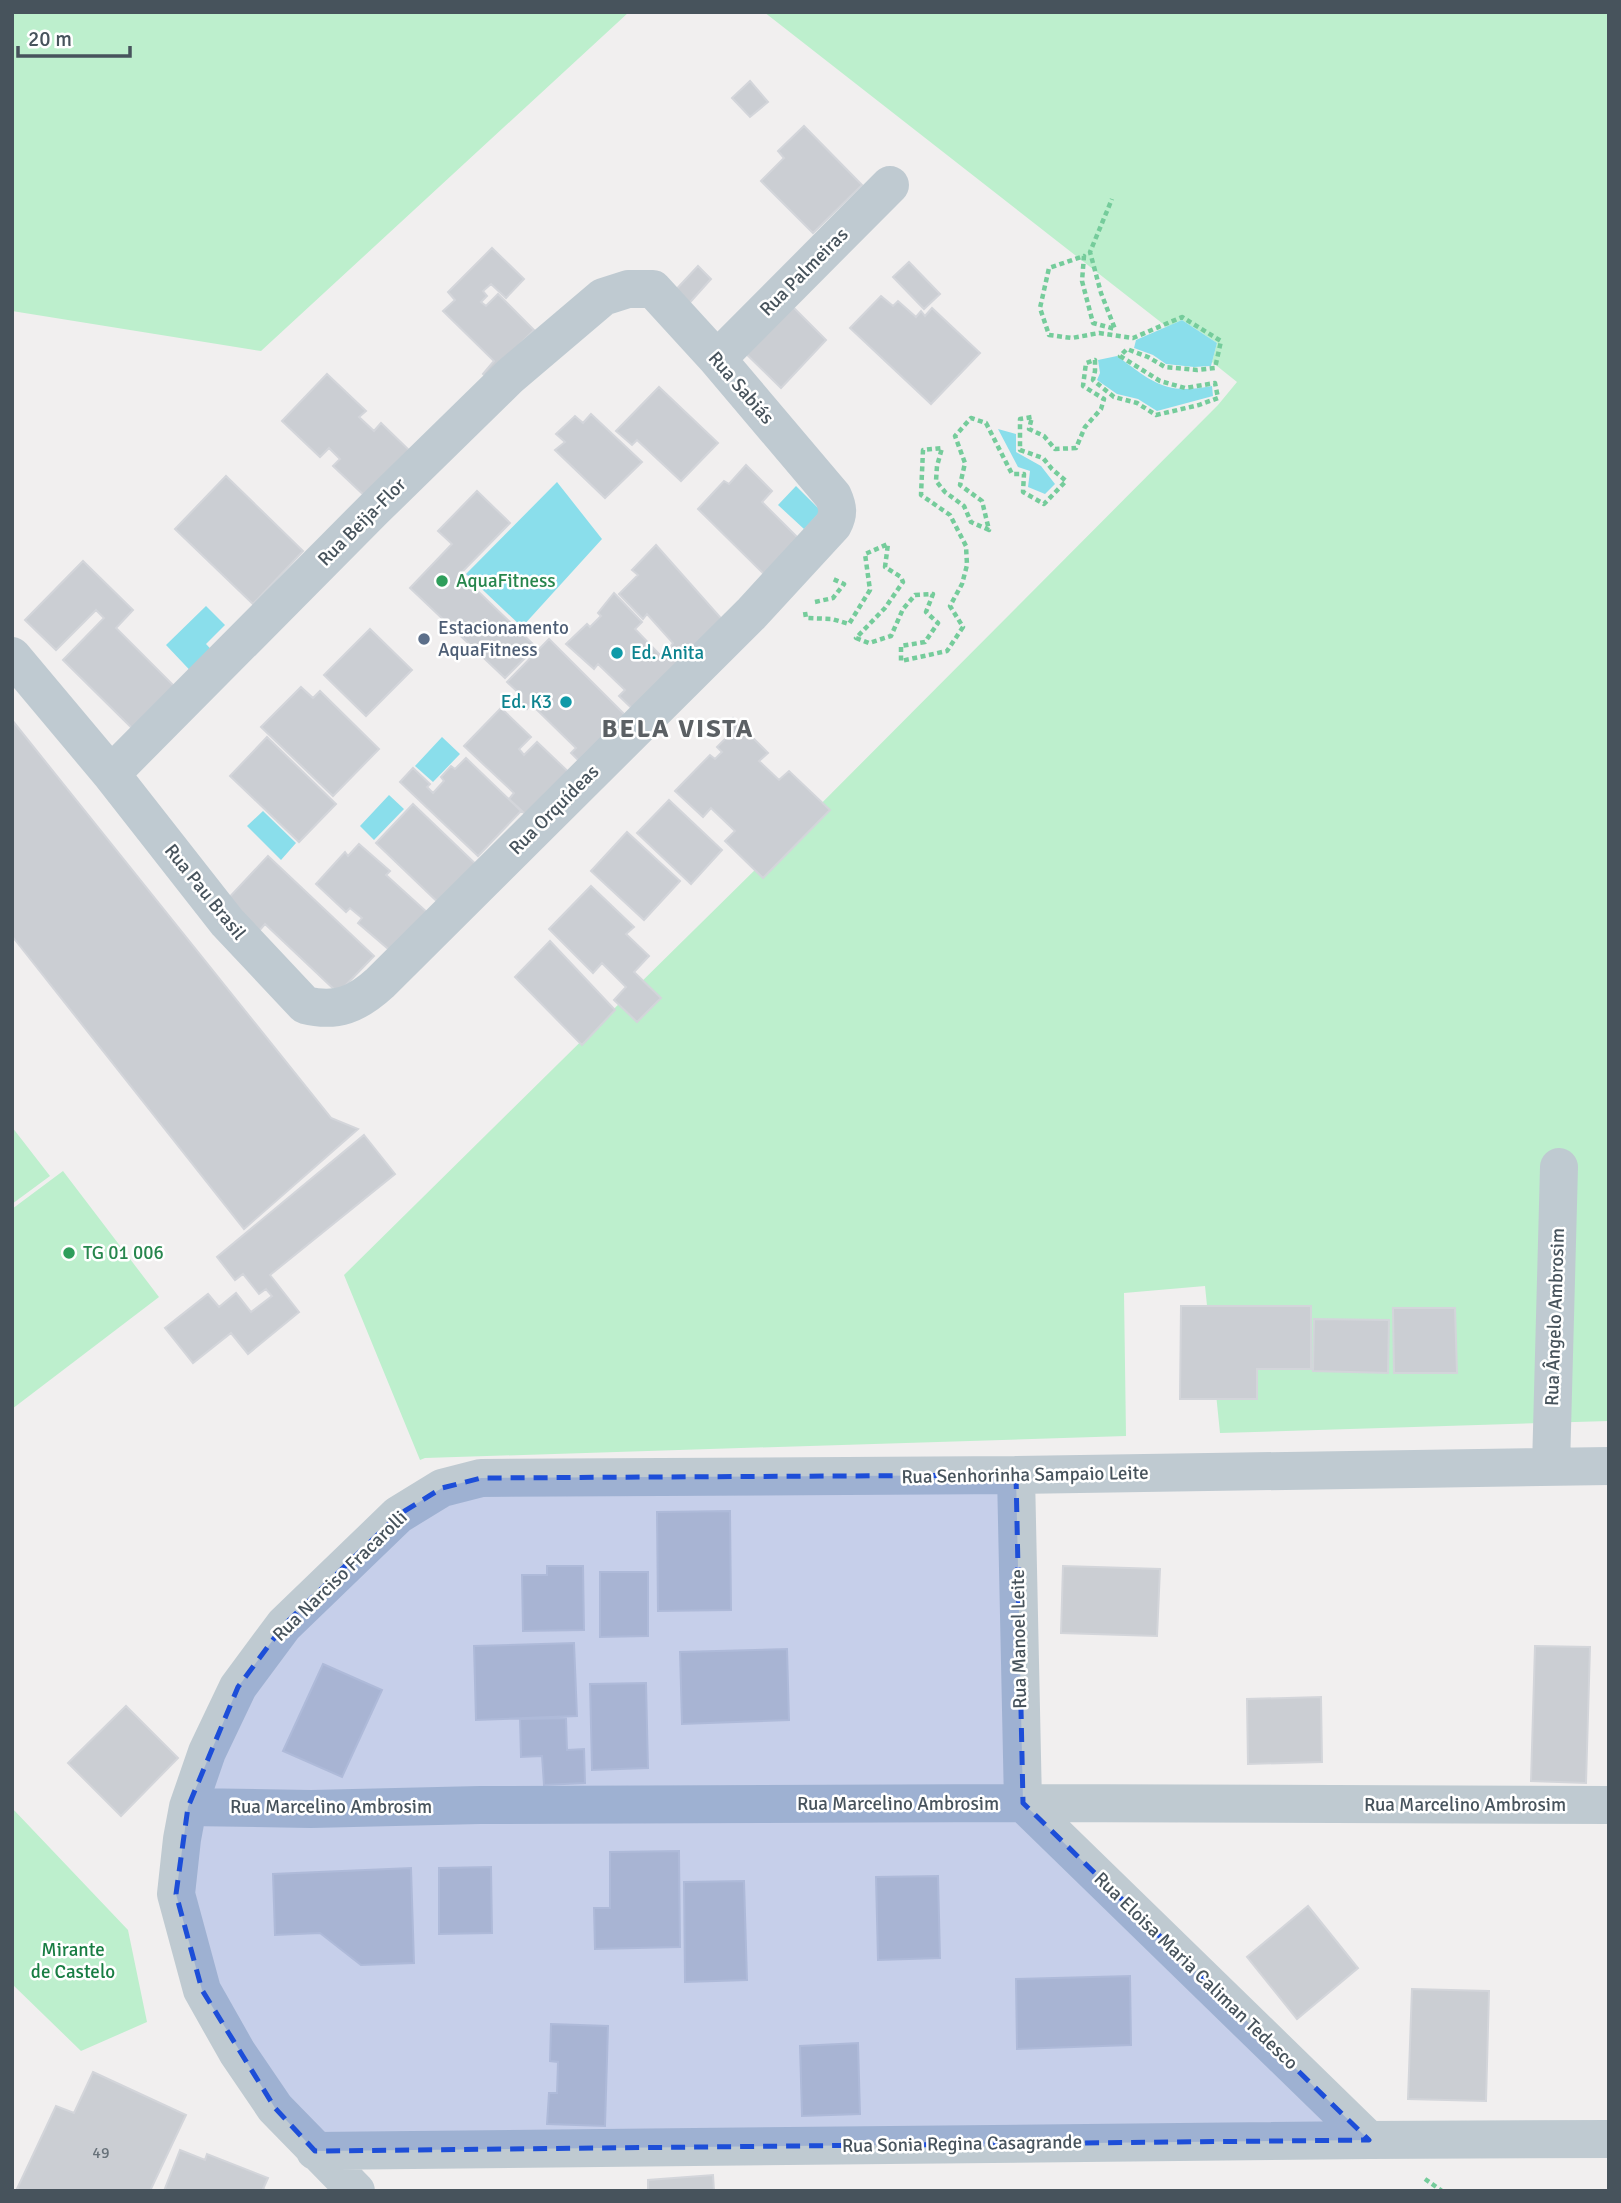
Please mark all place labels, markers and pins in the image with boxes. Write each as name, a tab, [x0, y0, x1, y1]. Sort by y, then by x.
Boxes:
place label: AquaFitness	[456, 569, 556, 593]
marker: AquaFitness	[434, 573, 450, 589]
place label: Estacionamento AquaFitness	[438, 616, 569, 662]
marker: Estacionamento AquaFitness	[416, 631, 432, 647]
place label: Ed. Anita	[631, 641, 704, 665]
marker: Ed. Anita	[609, 645, 625, 661]
place label: Ed. K3	[501, 690, 552, 714]
marker: Ed. K3	[558, 694, 574, 710]
place label: TG 01 006	[83, 1241, 164, 1265]
marker: TG 01 006	[61, 1245, 77, 1261]

